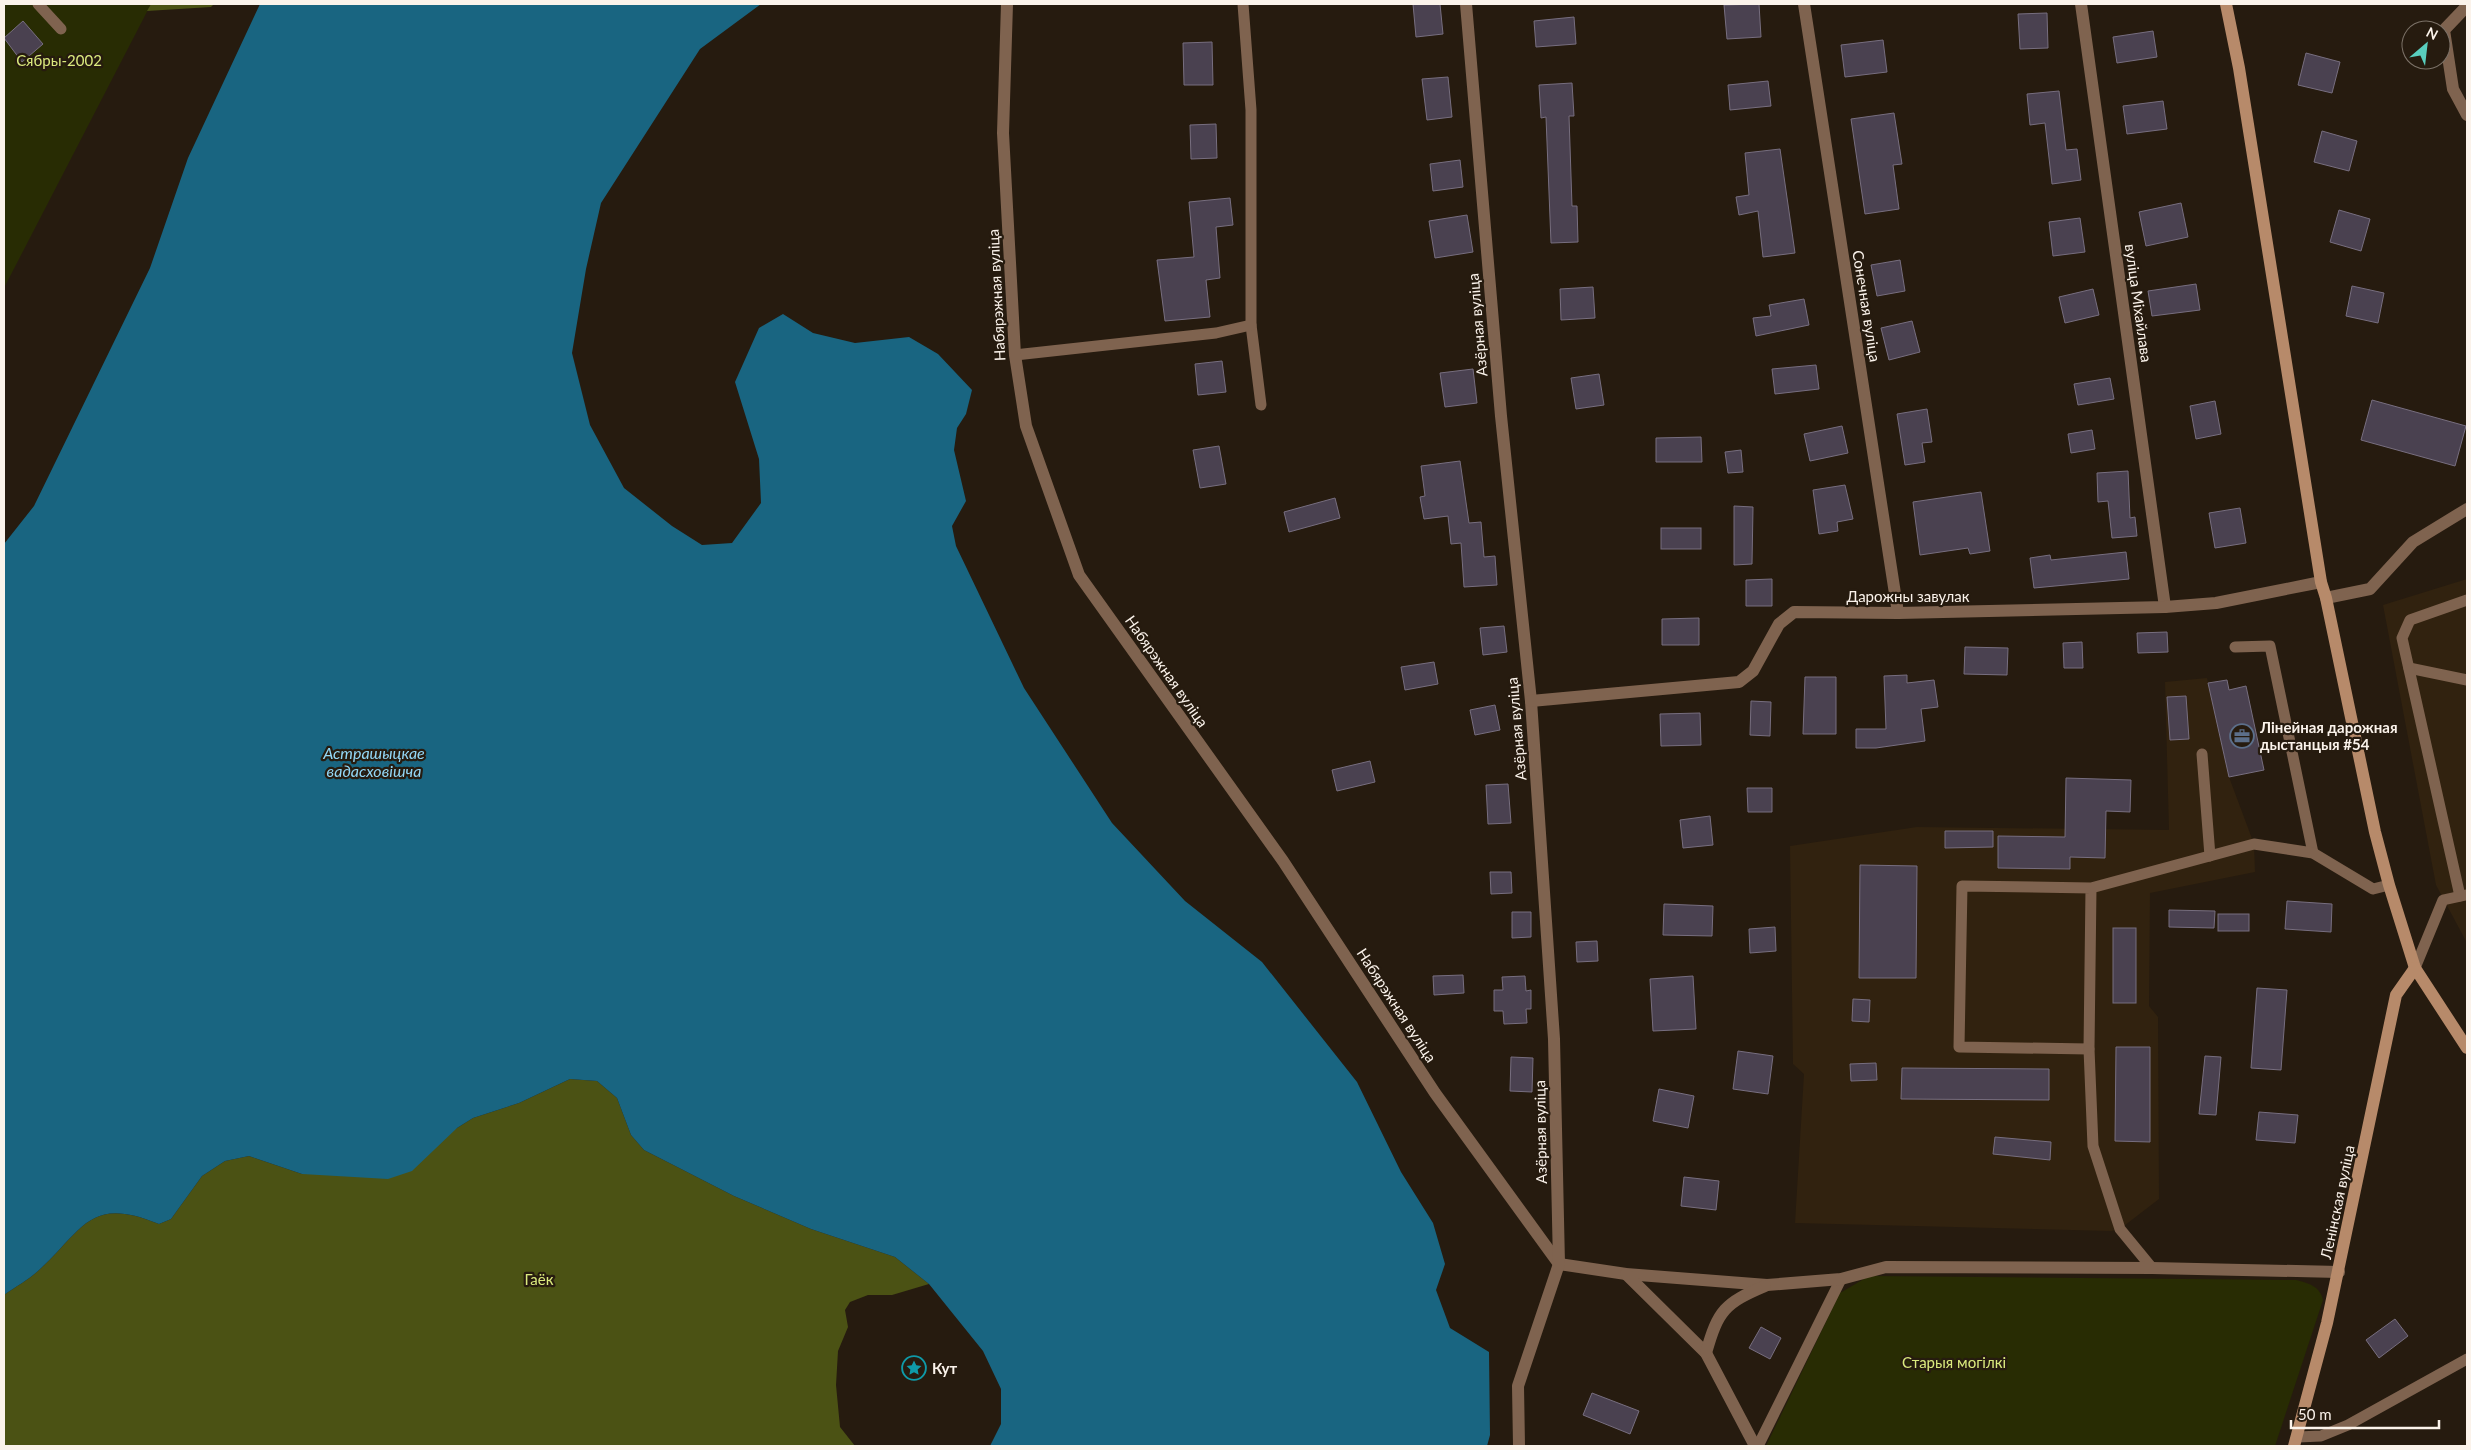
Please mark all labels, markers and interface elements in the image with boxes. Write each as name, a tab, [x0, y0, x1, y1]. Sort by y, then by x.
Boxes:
north arrow	[2401, 20, 2451, 70]
text: N	[2424, 23, 2441, 43]
park label: Сябры-2002	[16, 51, 102, 69]
street label: Набярэжная вуліца	[984, 229, 1008, 361]
street label: вуліца Міхайлава	[2122, 243, 2156, 363]
street label: Сонечная вуліца	[1849, 249, 1885, 363]
street label: Азёрная вуліца	[1464, 273, 1490, 377]
street label: Дарожны завулак	[1846, 587, 1970, 605]
street label: Набярэжная вуліца	[1122, 612, 1212, 730]
street label: Азёрная вуліца	[1503, 677, 1529, 781]
place label: Лінейная дарожная дыстанцыя #54	[2259, 718, 2398, 753]
office icon: Лінейная дарожная дыстанцыя #54	[2229, 723, 2255, 749]
water label: Астрашыцкае вадасховішча	[322, 743, 425, 780]
street label: Набярэжная вуліца	[1353, 945, 1441, 1065]
street label: Азёрная вуліца	[1530, 1080, 1550, 1184]
street label: Ленінская вуліца	[2316, 1143, 2358, 1262]
park label: Гаёк	[525, 1270, 554, 1288]
park label: Старыя могілкі	[1902, 1353, 2006, 1371]
place icon: Кут	[901, 1355, 927, 1381]
place label: Кут	[932, 1359, 958, 1377]
scale bar	[2291, 1398, 2438, 1430]
text: 50 m	[2298, 1405, 2332, 1423]

